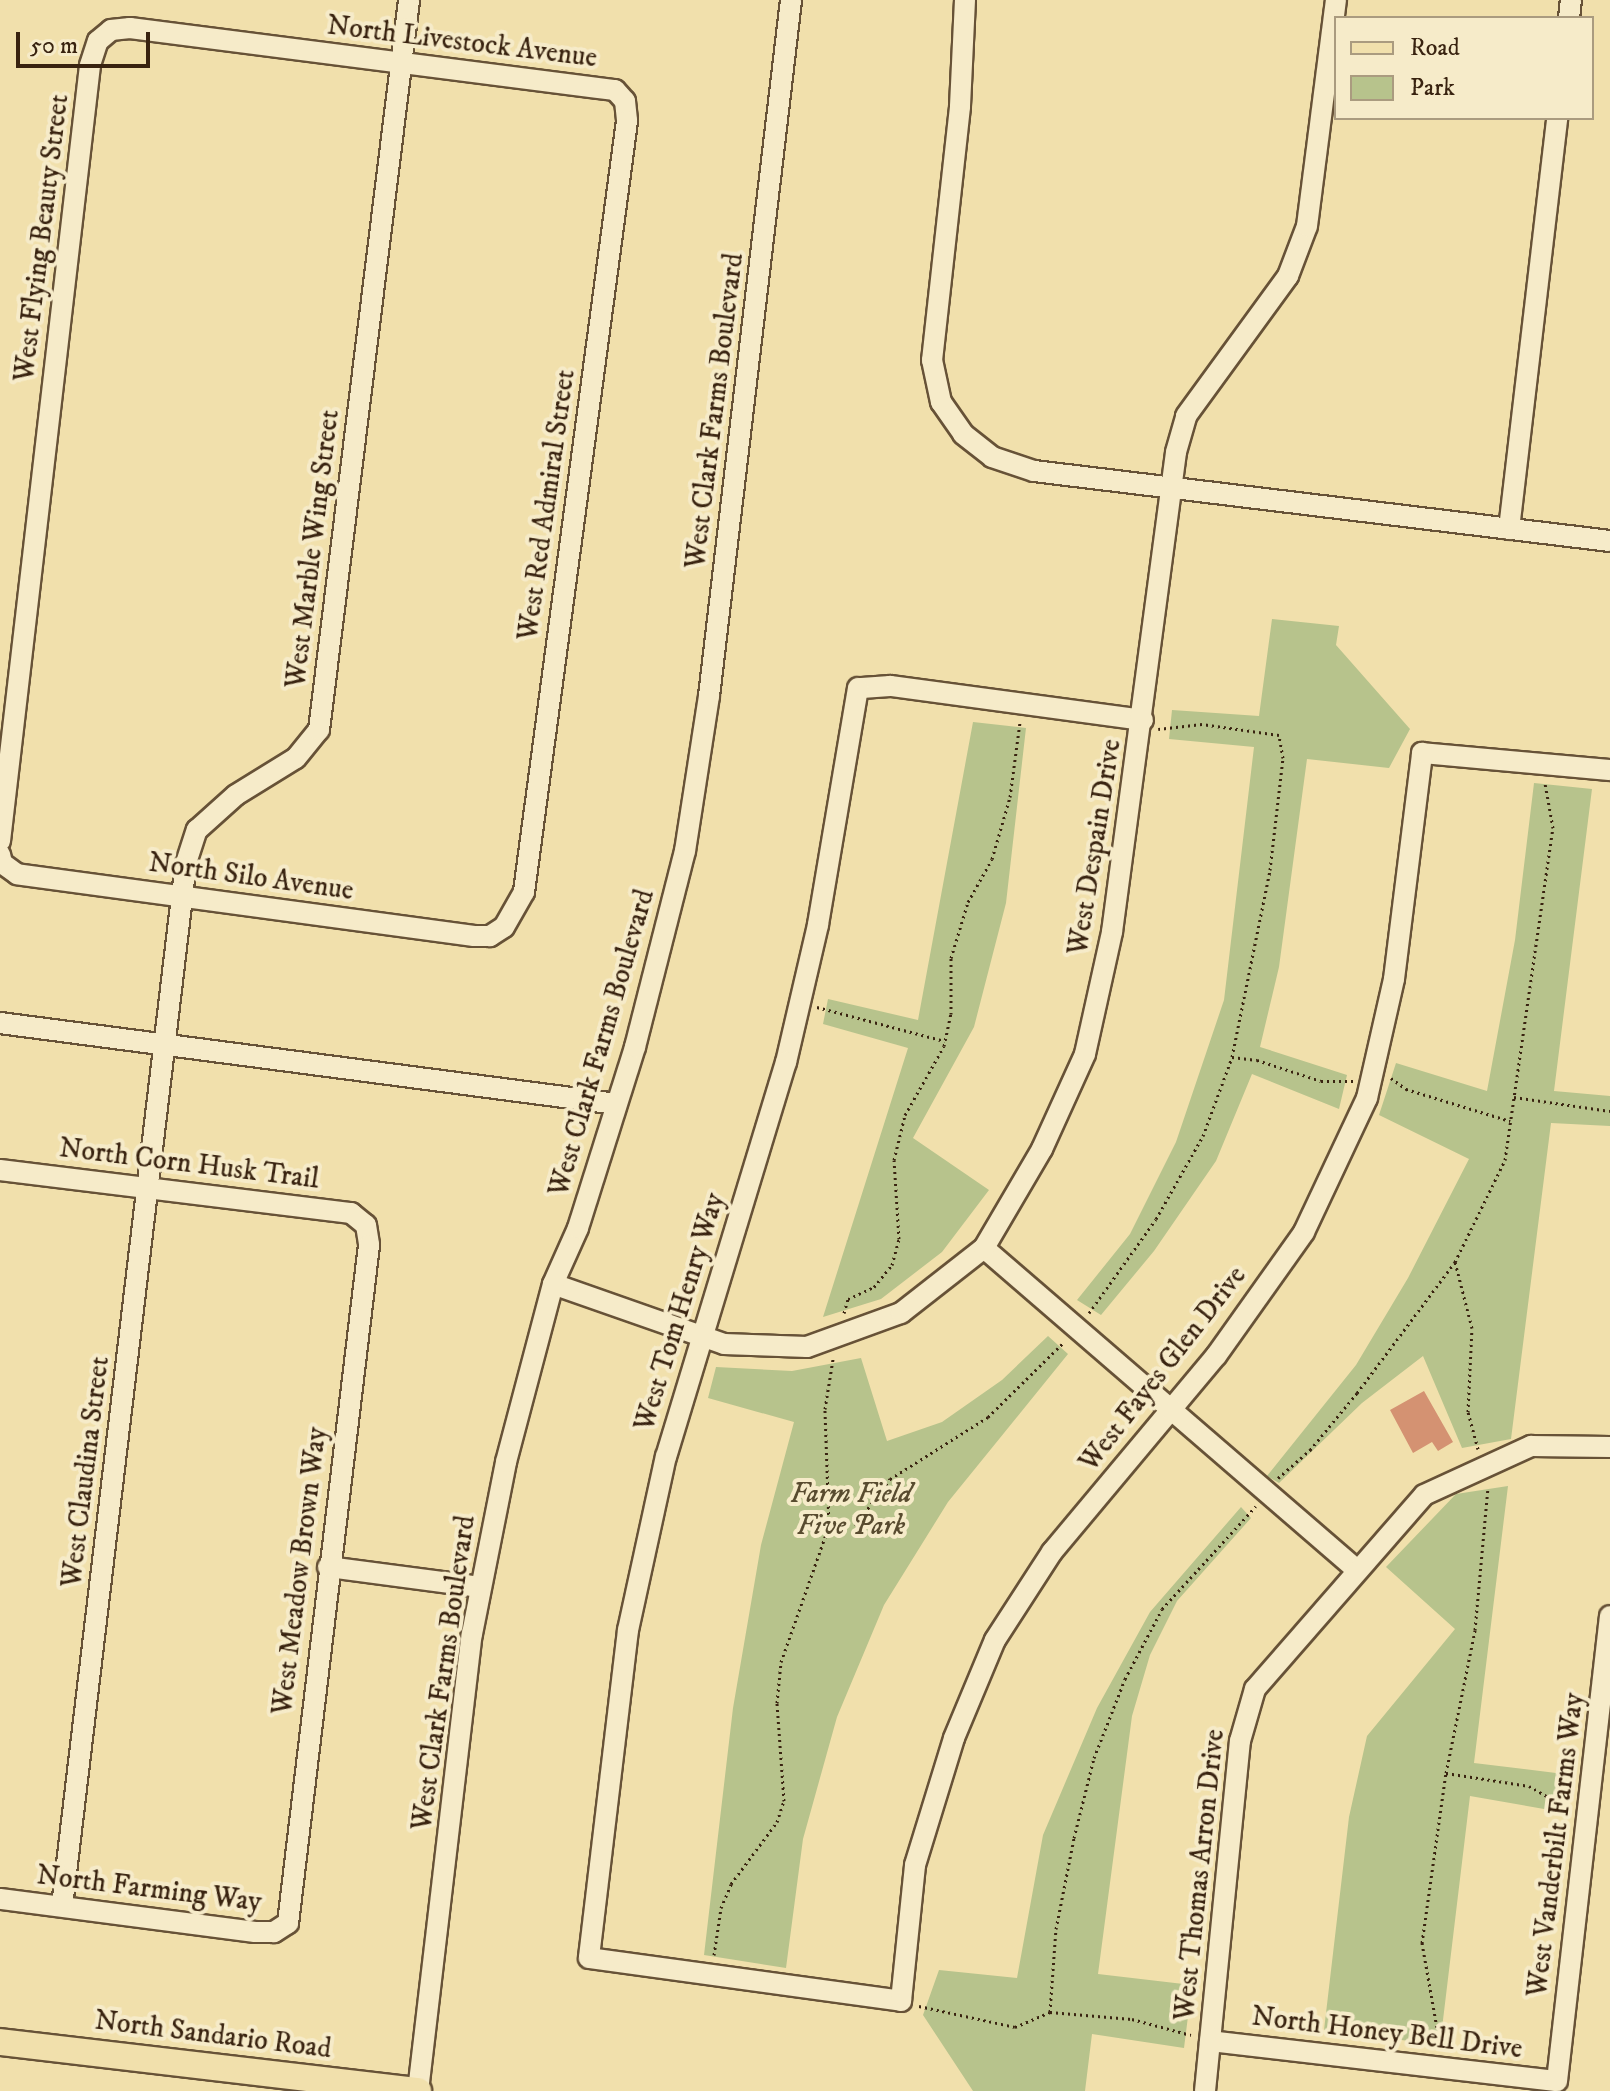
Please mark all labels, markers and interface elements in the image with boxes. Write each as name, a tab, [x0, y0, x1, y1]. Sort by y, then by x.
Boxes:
street label: North Livestock Avenue	[325, 9, 599, 75]
scale bar	[20, 16, 154, 66]
legend	[1334, 16, 1594, 120]
text: 50 m	[30, 31, 78, 61]
text: Road	[1410, 33, 1460, 63]
text: Park	[1410, 73, 1455, 103]
street label: West Flying Beauty Street	[8, 92, 76, 384]
street label: West Clark Farms Boulevard	[679, 251, 751, 571]
street label: West Red Admiral Street	[511, 367, 583, 643]
street label: West Marble Wing Street	[279, 408, 347, 690]
street label: West Despain Drive	[1061, 737, 1129, 957]
street label: North Silo Avenue	[146, 846, 356, 908]
street label: West Clark Farms Boulevard	[542, 886, 662, 1200]
street label: North Corn Husk Trail	[57, 1131, 321, 1197]
street label: West Tom Henry Way	[628, 1189, 732, 1435]
street label: West Fayes Glen Drive	[1072, 1260, 1254, 1478]
street label: West Claudina Street	[55, 1355, 117, 1589]
street label: West Meadow Brown Way	[266, 1425, 334, 1717]
park label: Farm Field Five Park	[790, 1477, 912, 1543]
street label: West Clark Farms Boulevard	[405, 1513, 483, 1833]
street label: West Vanderbilt Farms Way	[1521, 1691, 1591, 1999]
street label: West Thomas Arron Drive	[1168, 1727, 1232, 2023]
street label: North Farming Way	[35, 1859, 263, 1919]
street label: North Honey Bell Drive	[1250, 2000, 1524, 2066]
street label: North Sandario Road	[93, 2004, 333, 2066]

